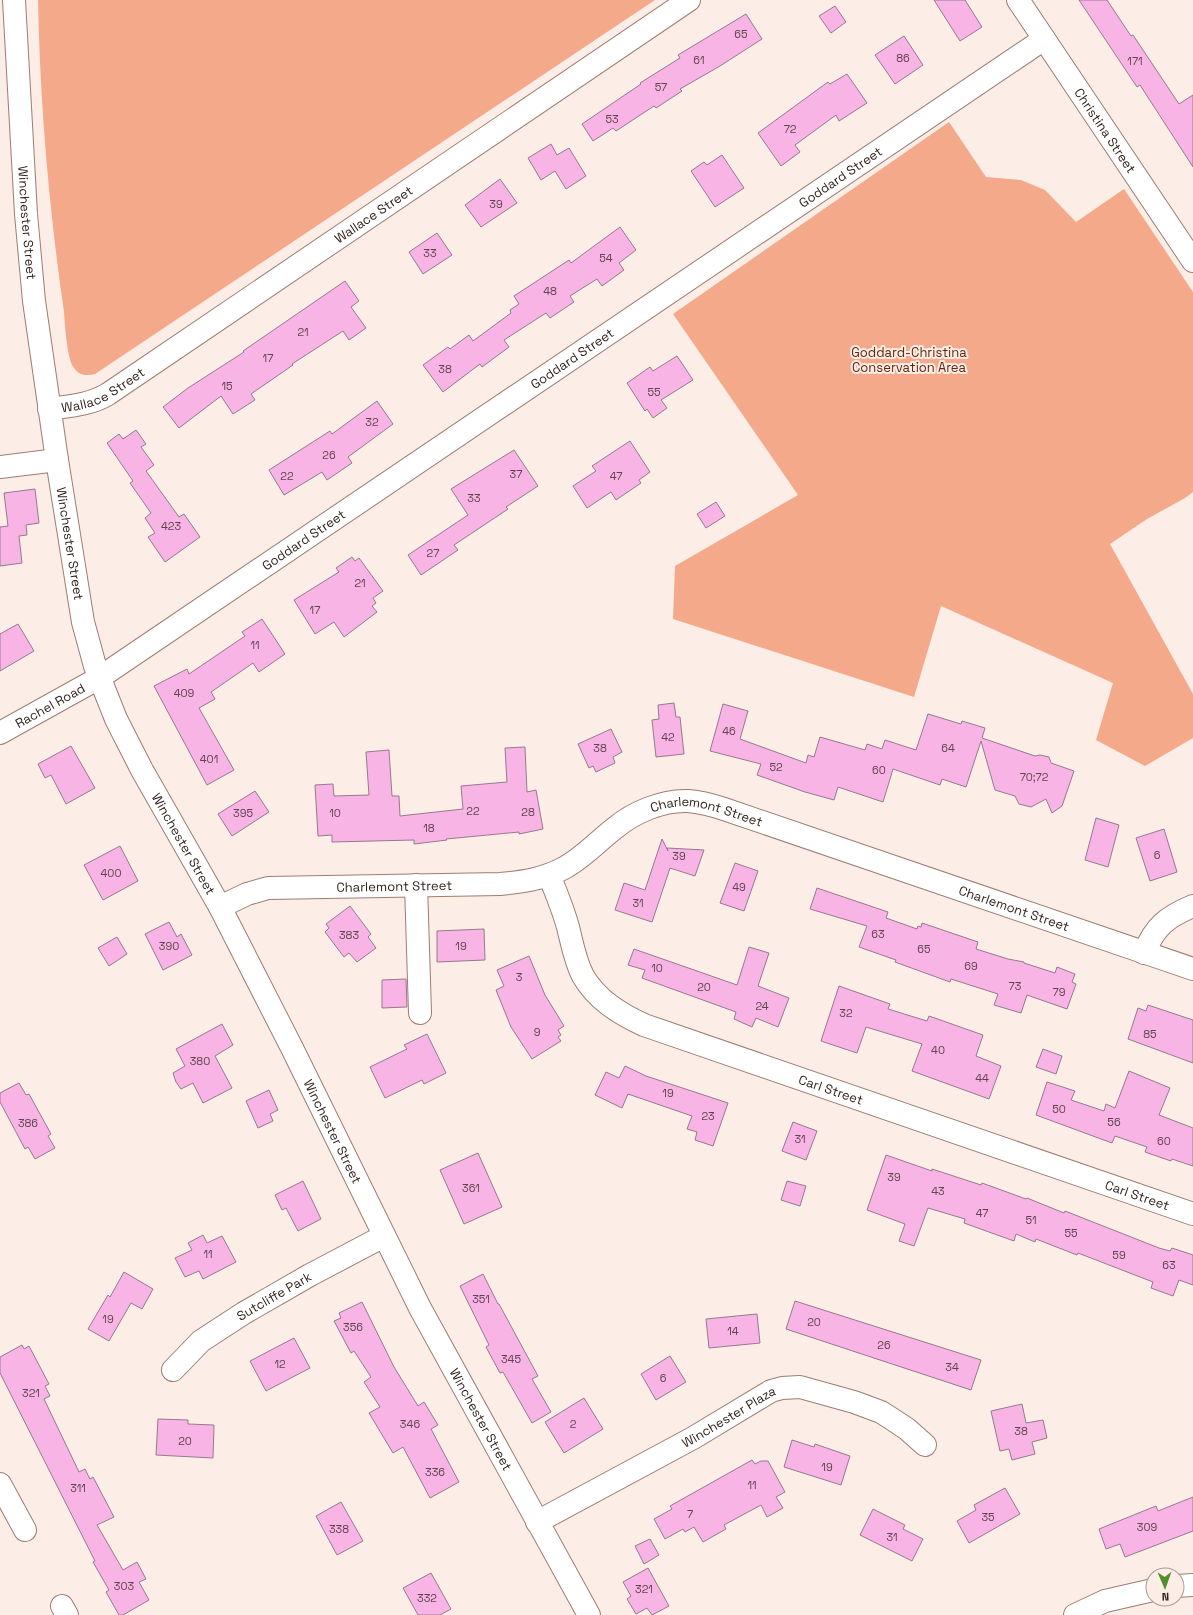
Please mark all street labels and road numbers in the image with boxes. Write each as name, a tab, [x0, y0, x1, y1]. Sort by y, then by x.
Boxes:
street label: Christina Street	[1071, 85, 1140, 176]
street label: Goddard Street	[795, 143, 885, 211]
street label: Winchester Street	[15, 165, 40, 280]
street label: Wallace Street	[331, 181, 416, 247]
street label: Goddard Street	[527, 324, 617, 393]
street label: Wallace Street	[60, 363, 148, 416]
street label: Winchester Street	[53, 486, 88, 601]
street label: Goddard Street	[258, 506, 348, 574]
street label: Rachel Road	[12, 679, 88, 732]
street label: Winchester Street	[148, 790, 220, 897]
street label: Charlemont Street	[648, 792, 765, 830]
street label: Charlemont Street	[336, 876, 452, 895]
street label: Charlemont Street	[957, 881, 1072, 935]
street label: Carl Street	[796, 1070, 865, 1108]
street label: Winchester Street	[300, 1076, 366, 1186]
street label: Carl Street	[1103, 1176, 1172, 1214]
street label: Sutcliffe Park	[233, 1268, 314, 1324]
street label: Winchester Street	[446, 1365, 516, 1473]
street label: Winchester Plaza	[679, 1382, 778, 1451]

